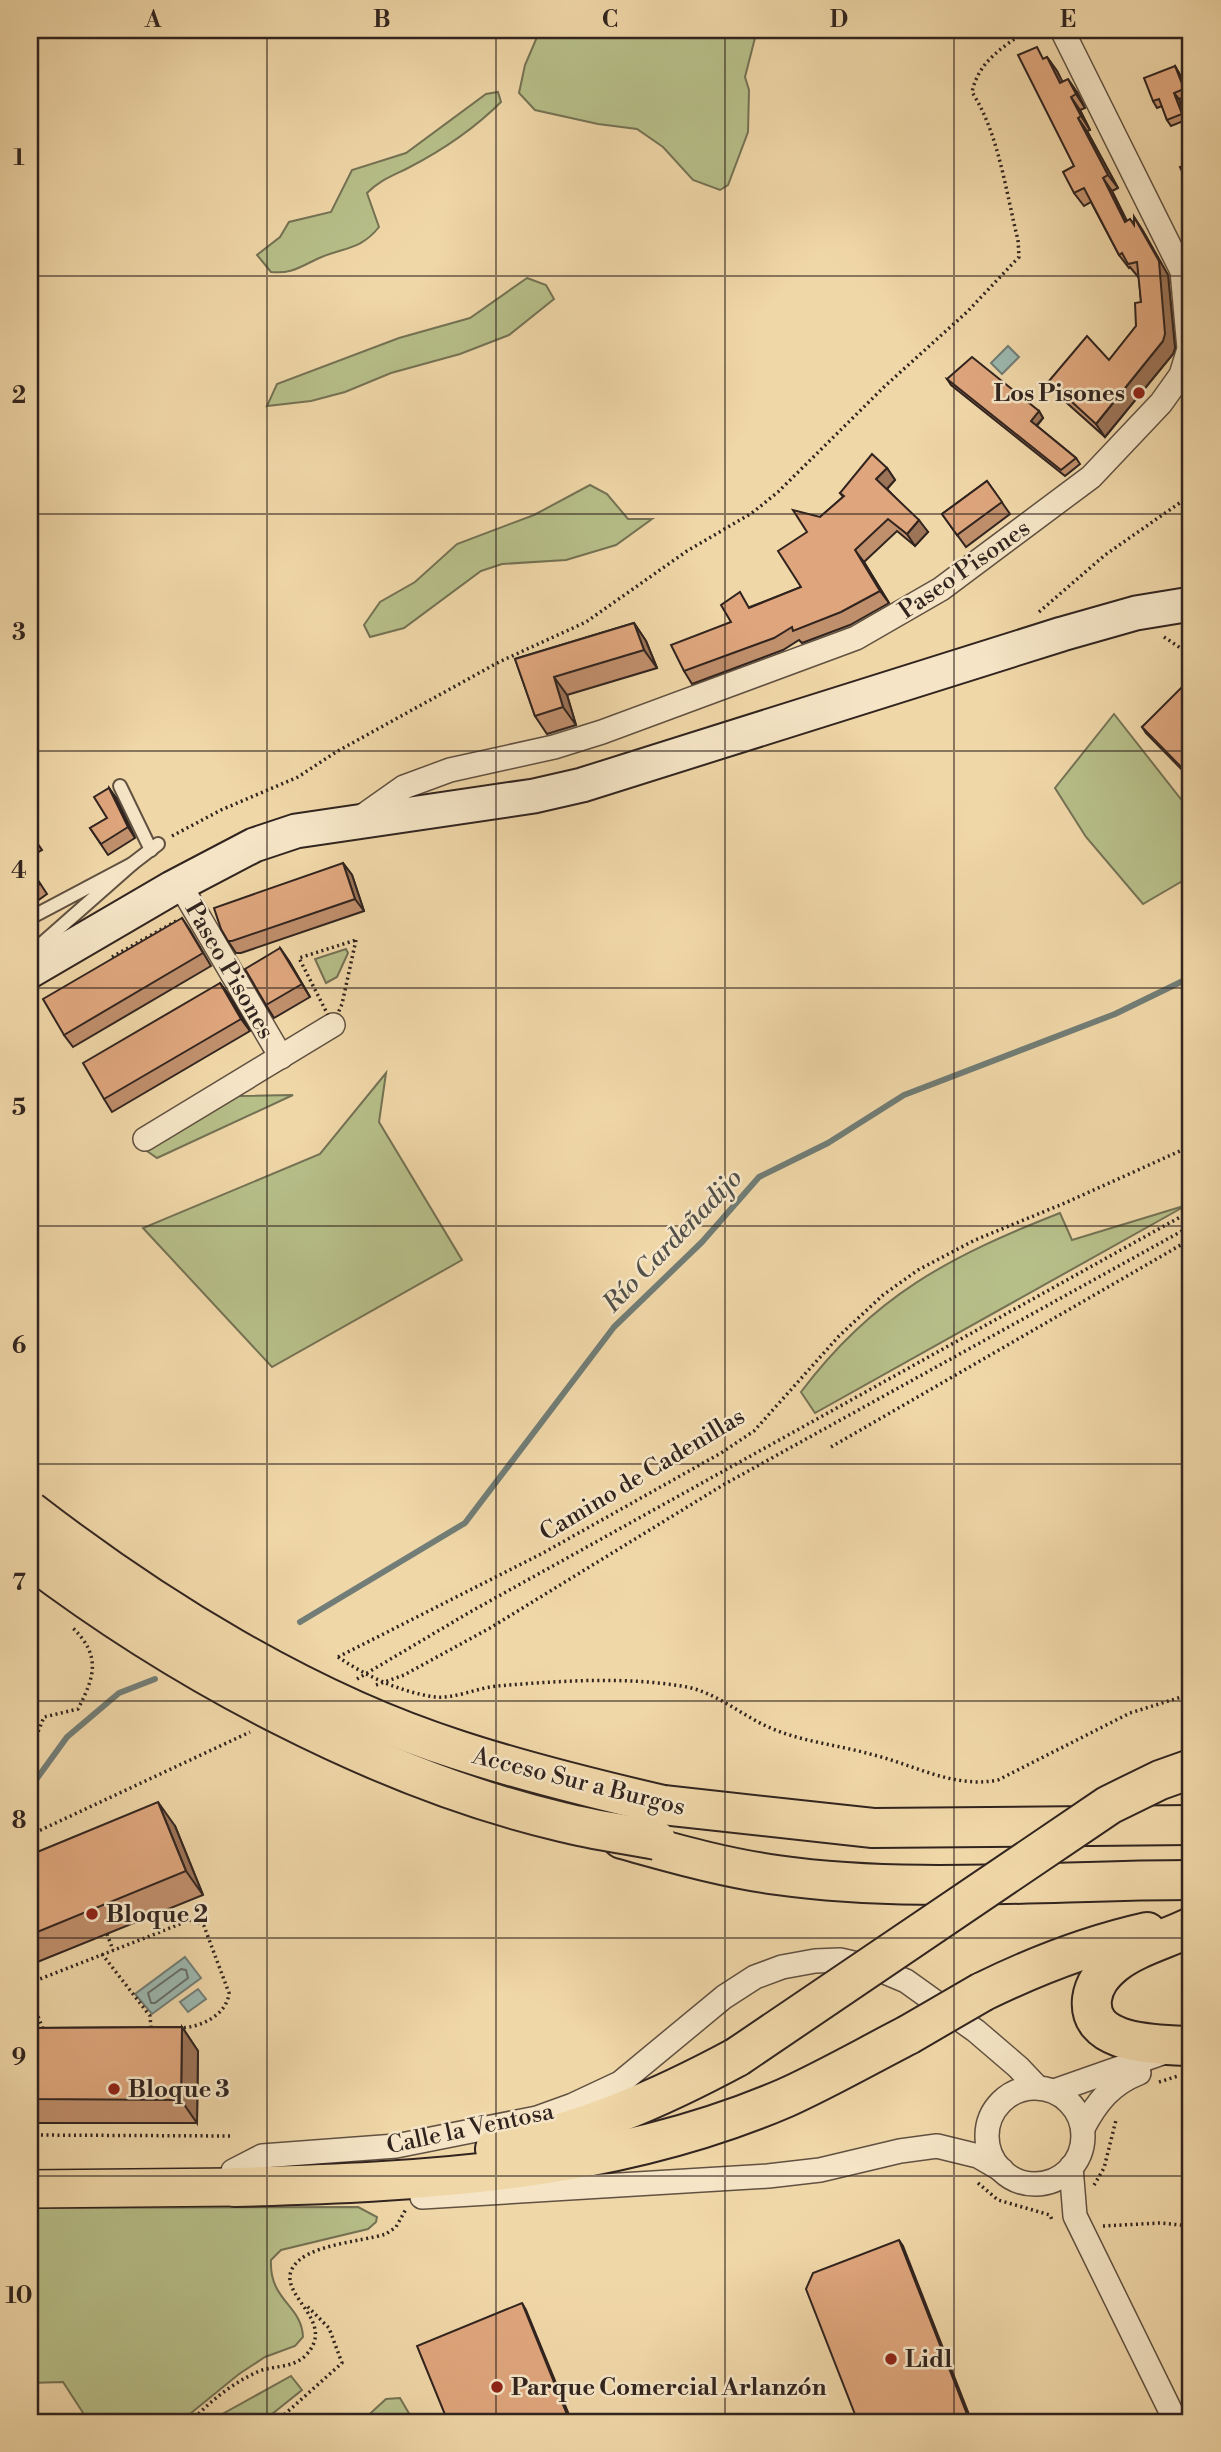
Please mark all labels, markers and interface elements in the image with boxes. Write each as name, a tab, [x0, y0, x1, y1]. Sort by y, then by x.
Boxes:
text: A	[144, 6, 162, 34]
text: B	[373, 6, 391, 34]
text: C	[602, 6, 618, 34]
text: D	[830, 6, 848, 34]
text: E	[1060, 6, 1076, 34]
text: 1	[13, 144, 25, 172]
place label: Los Pisones	[994, 379, 1125, 409]
text: 2	[12, 382, 26, 410]
marker: Los Pisones	[1131, 385, 1147, 401]
street label: Paseo Pisones	[893, 513, 1036, 626]
text: 3	[12, 619, 26, 647]
text: 4	[11, 857, 27, 885]
street label: Paseo Pisones	[178, 896, 281, 1045]
text: 5	[12, 1094, 26, 1122]
water label: Río Cardeñadijo	[595, 1162, 749, 1320]
text: 6	[12, 1332, 26, 1360]
street label: Camino de Cadenillas	[534, 1402, 751, 1548]
text: 7	[12, 1569, 26, 1597]
street label: Acceso Sur a Burgos	[468, 1741, 688, 1823]
text: 8	[12, 1807, 26, 1835]
place label: Bloque 2	[106, 1900, 208, 1930]
marker: Bloque 2	[84, 1906, 100, 1922]
text: 9	[12, 2044, 26, 2072]
place label: Bloque 3	[128, 2075, 230, 2105]
marker: Bloque 3	[106, 2081, 122, 2097]
street label: Calle la Ventosa	[384, 2096, 557, 2161]
text: 10	[5, 2282, 33, 2310]
place label: Lidl	[905, 2345, 952, 2375]
marker: Lidl	[883, 2351, 899, 2367]
place label: Parque Comercial Arlanzón	[511, 2373, 827, 2403]
marker: Parque Comercial Arlanzón	[489, 2379, 505, 2395]

